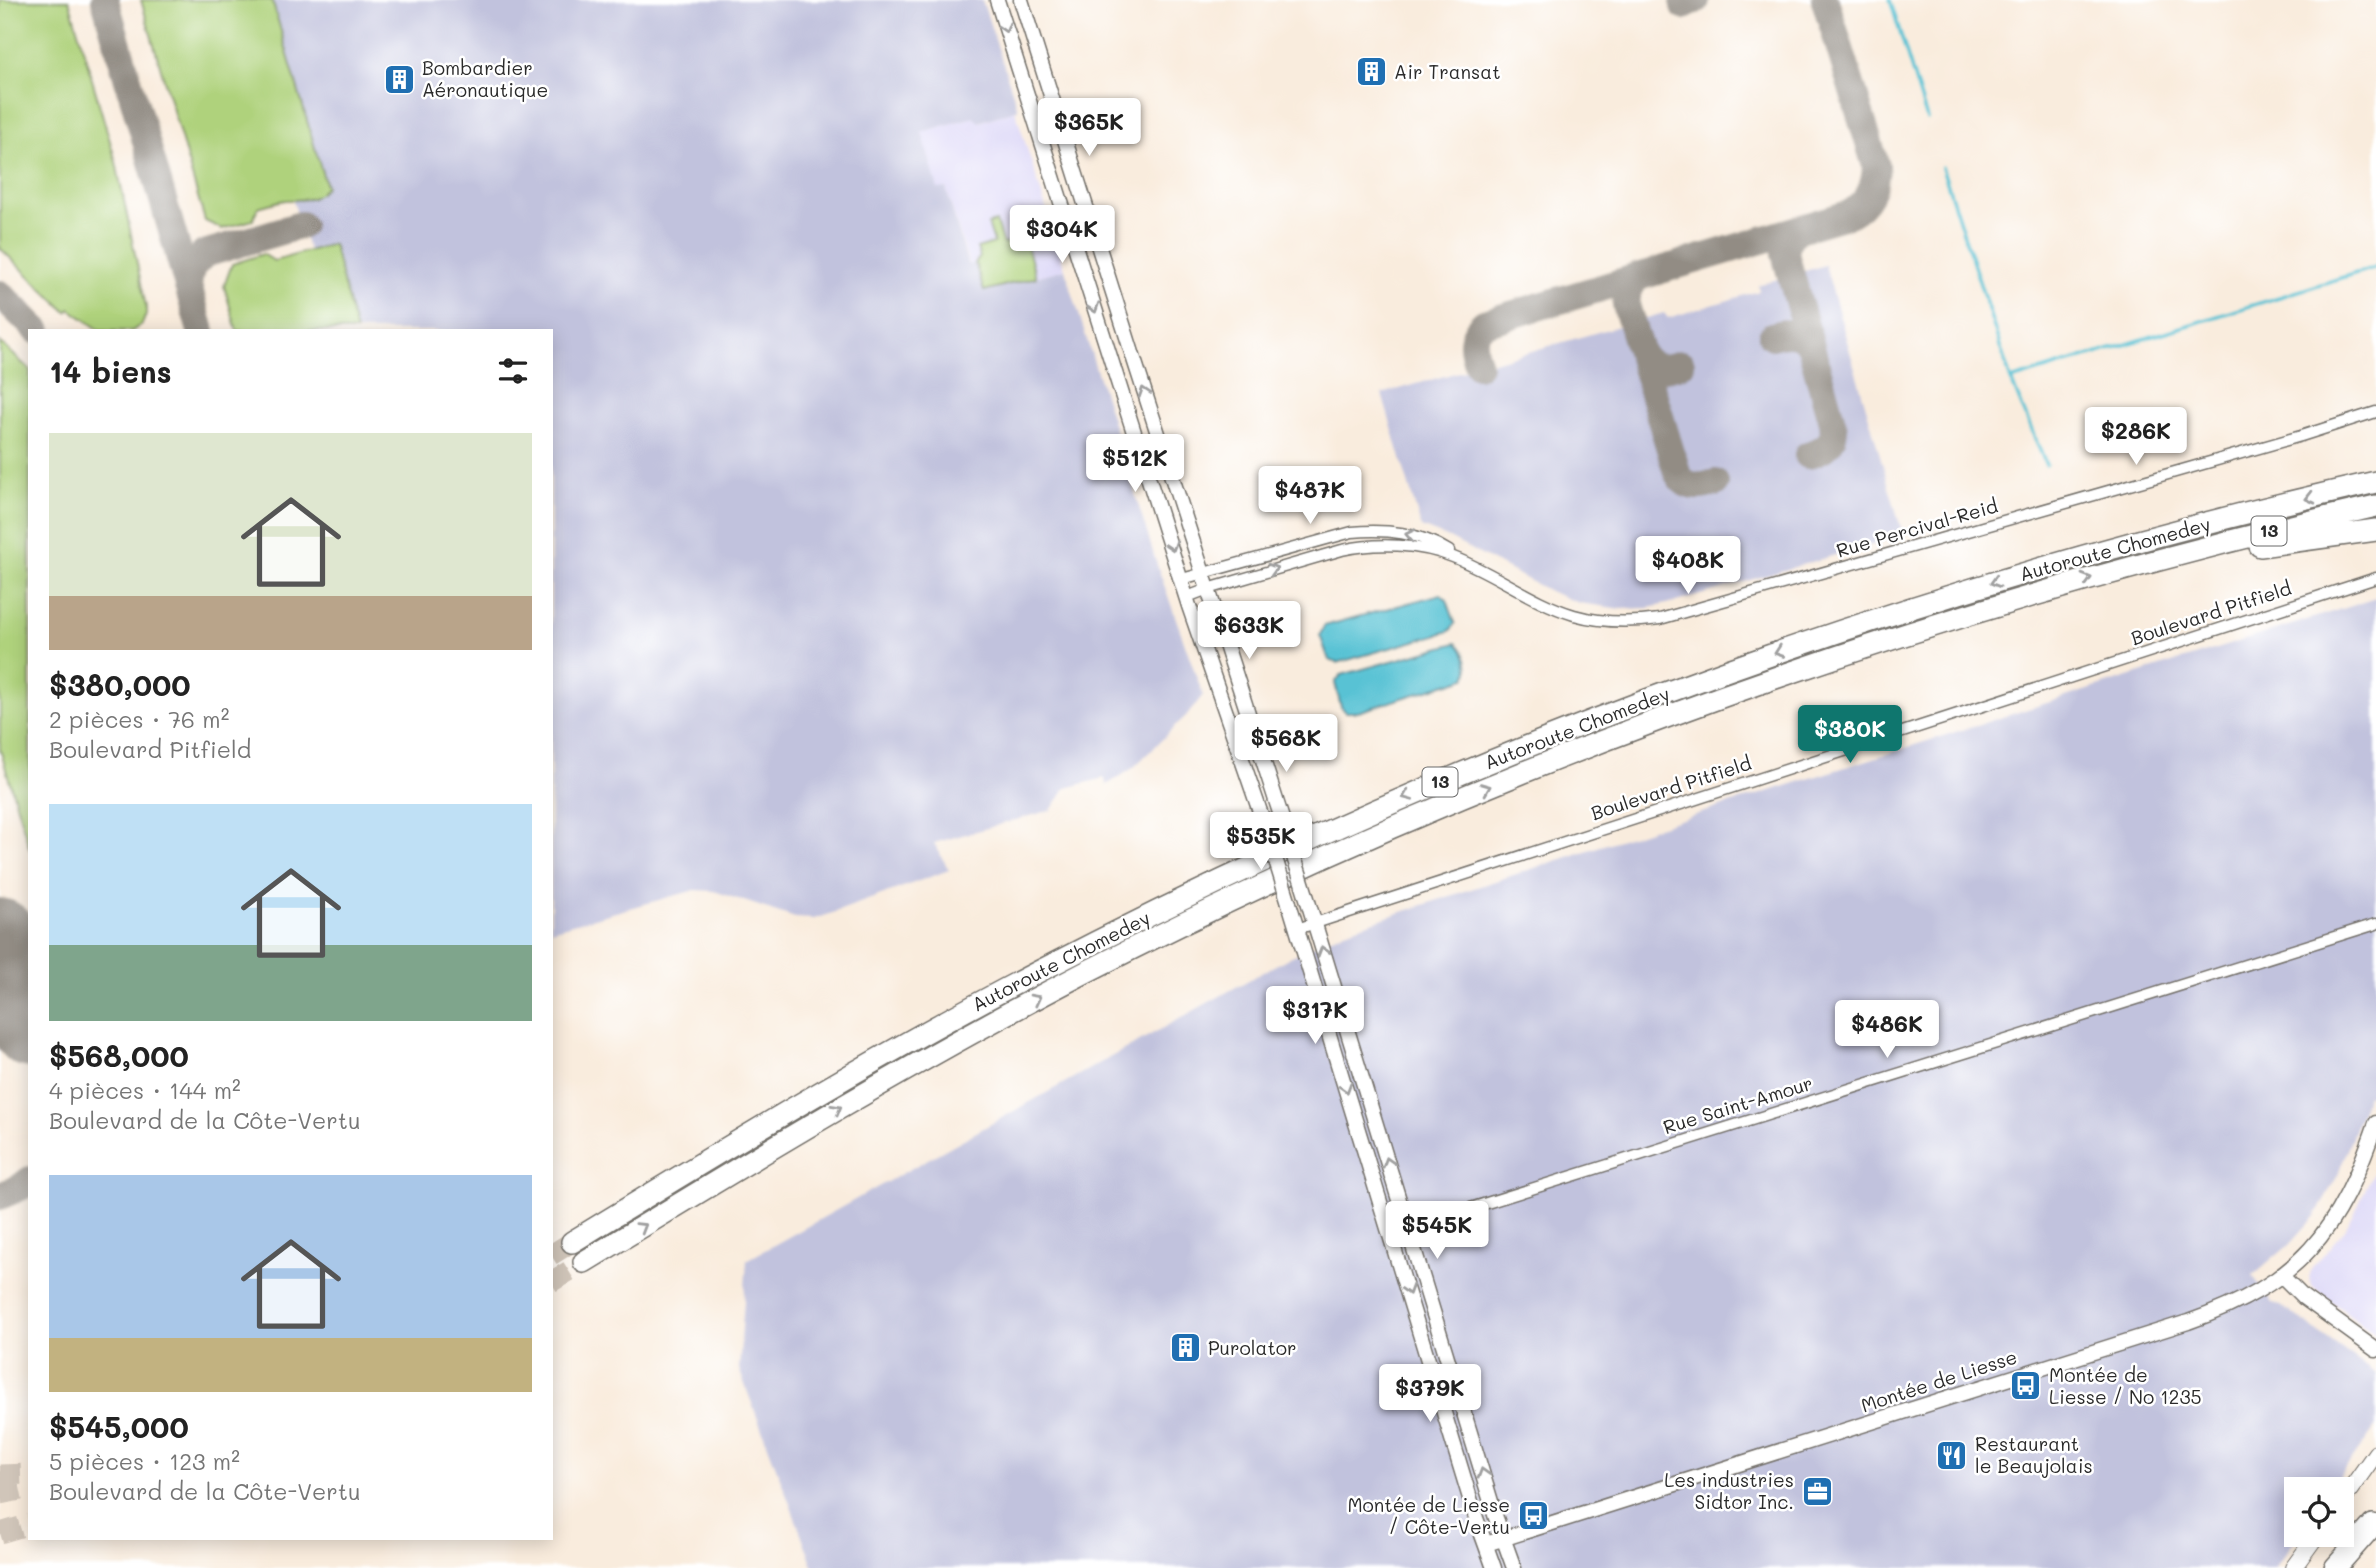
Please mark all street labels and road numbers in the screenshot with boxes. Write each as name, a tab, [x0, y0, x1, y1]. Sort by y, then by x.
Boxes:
street label: Rue Percival-Reid	[1833, 493, 2000, 563]
street label: Autoroute Chomedey	[2017, 511, 2213, 586]
road number: 13	[2252, 516, 2286, 546]
street label: Boulevard Pitfield	[2128, 575, 2294, 650]
street label: Autoroute Chomedey	[1481, 681, 1673, 774]
street label: Boulevard Pitfield	[1588, 750, 1754, 825]
road number: 13	[1422, 768, 1458, 796]
street label: Autoroute Chomedey	[967, 905, 1154, 1016]
street label: Rue Saint-Amour	[1660, 1070, 1816, 1139]
street label: Montée de Liesse	[1858, 1344, 2020, 1418]

